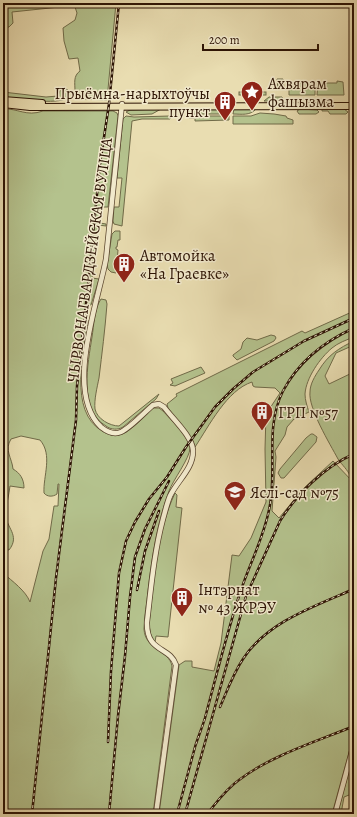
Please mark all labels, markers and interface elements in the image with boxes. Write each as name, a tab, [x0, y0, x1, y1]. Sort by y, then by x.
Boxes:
scale bar	[203, 26, 318, 52]
text: 200 m	[209, 32, 240, 48]
place label: Ахвярам фашызма	[267, 73, 334, 113]
place icon: Ахвярам фашызма	[239, 79, 265, 112]
place label: Прыёмна-нарыхтоўчы пункт	[55, 83, 210, 123]
building icon: Прыёмна-нарыхтоўчы пункт	[212, 89, 238, 122]
street label: ЧЫРВОНАГВАРДЗЕЙСКАЯ ВУЛІЦА	[62, 136, 118, 384]
place label: Автомойка «На Граевке»	[139, 245, 229, 285]
building icon: Автомойка «На Граевке»	[111, 251, 137, 284]
building icon: ГРП №57	[249, 399, 275, 432]
place label: ГРП №57	[278, 402, 338, 424]
school or university icon: Яслі-сад №75	[222, 479, 248, 512]
place label: Яслі-сад №75	[250, 482, 339, 504]
place label: Інтэрнат № 43 ЖРЭУ	[198, 579, 277, 619]
building icon: Інтэрнат № 43 ЖРЭУ	[169, 585, 195, 618]

